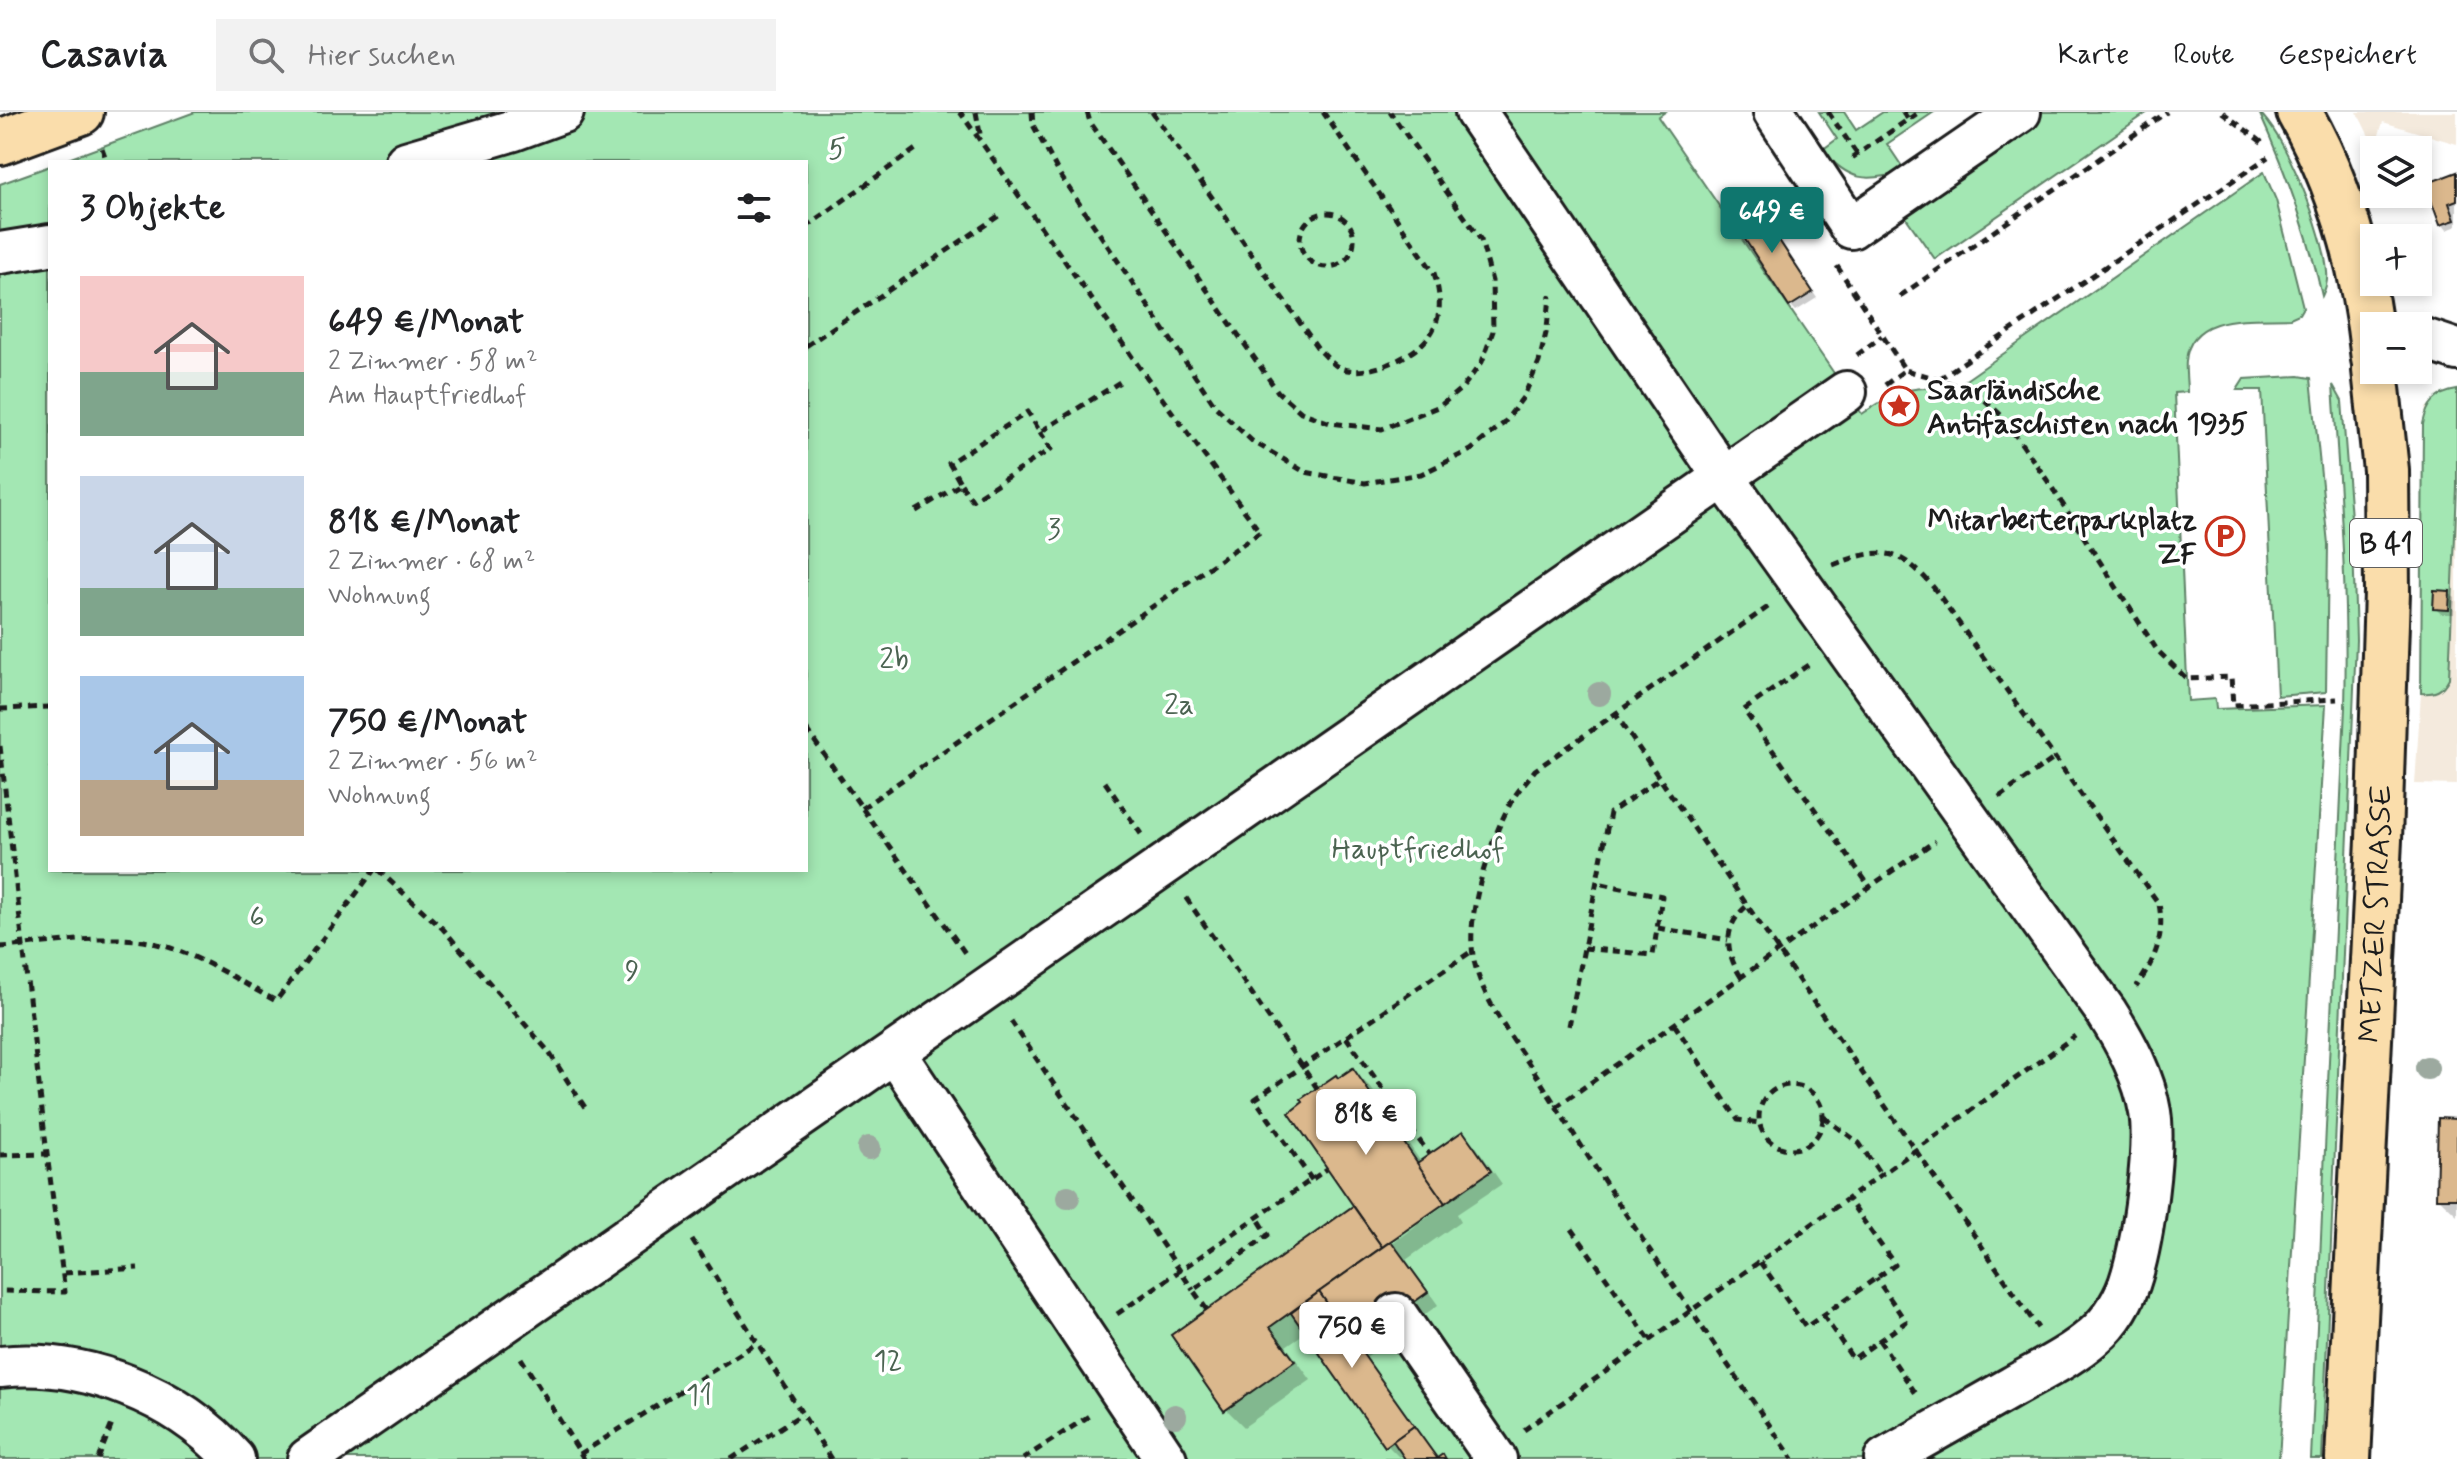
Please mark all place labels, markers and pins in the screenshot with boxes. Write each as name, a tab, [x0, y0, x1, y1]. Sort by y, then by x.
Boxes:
pin: 649 €	[1716, 187, 1828, 255]
place label: Saarländische Antifaschisten nach 1935	[1927, 371, 2248, 444]
place icon: Saarländische Antifaschisten nach 1935	[1878, 385, 1920, 427]
place label: Mitarbeiterparkplatz ZF	[1928, 501, 2197, 574]
parking icon: Mitarbeiterparkplatz ZF	[2204, 515, 2246, 557]
pin: 818 €	[1310, 1089, 1422, 1157]
pin: 750 €	[1296, 1302, 1408, 1370]

